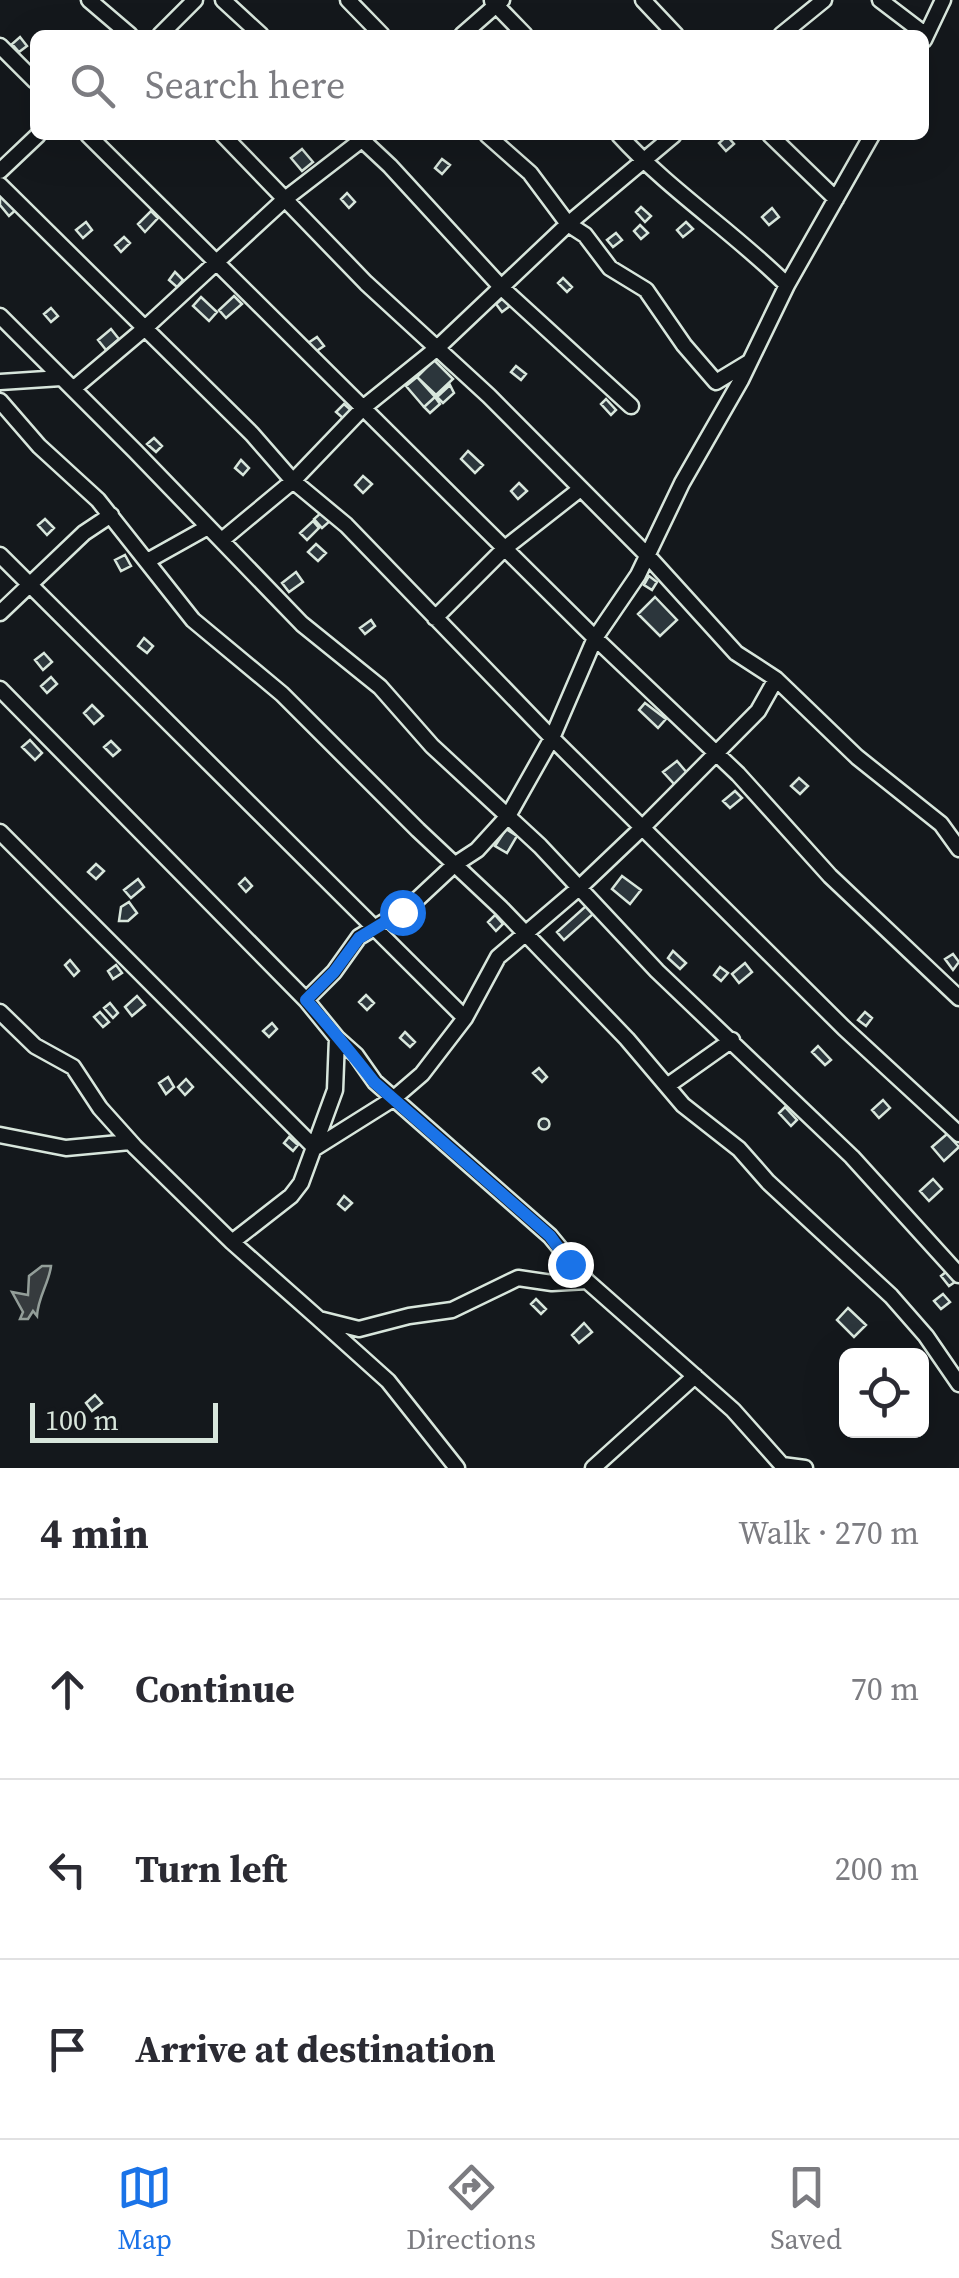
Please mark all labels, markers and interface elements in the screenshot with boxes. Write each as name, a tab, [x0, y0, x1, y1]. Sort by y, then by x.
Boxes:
search box	[30, 30, 929, 140]
icon: search	[65, 58, 120, 113]
text: Search here	[145, 59, 345, 111]
route start	[380, 890, 426, 936]
route end	[548, 1242, 594, 1288]
map controls	[839, 1348, 929, 1438]
button: locate	[839, 1348, 929, 1438]
scale bar	[30, 1398, 218, 1442]
text: 100 m	[45, 1401, 119, 1439]
text: 4 min	[40, 1504, 149, 1562]
text: Walk · 270 m	[738, 1511, 919, 1555]
icon: ahead	[40, 1662, 95, 1717]
text: Continue	[135, 1663, 295, 1715]
text: 70 m	[851, 1667, 919, 1711]
icon: left	[40, 1842, 95, 1897]
text: Turn left	[135, 1843, 287, 1895]
text: 200 m	[835, 1847, 919, 1891]
icon: arrive	[40, 2022, 95, 2077]
text: Arrive at destination	[135, 2023, 496, 2075]
tab: Map	[117, 2160, 172, 2258]
tab: Directions	[406, 2160, 536, 2258]
tab: Saved	[770, 2160, 842, 2258]

